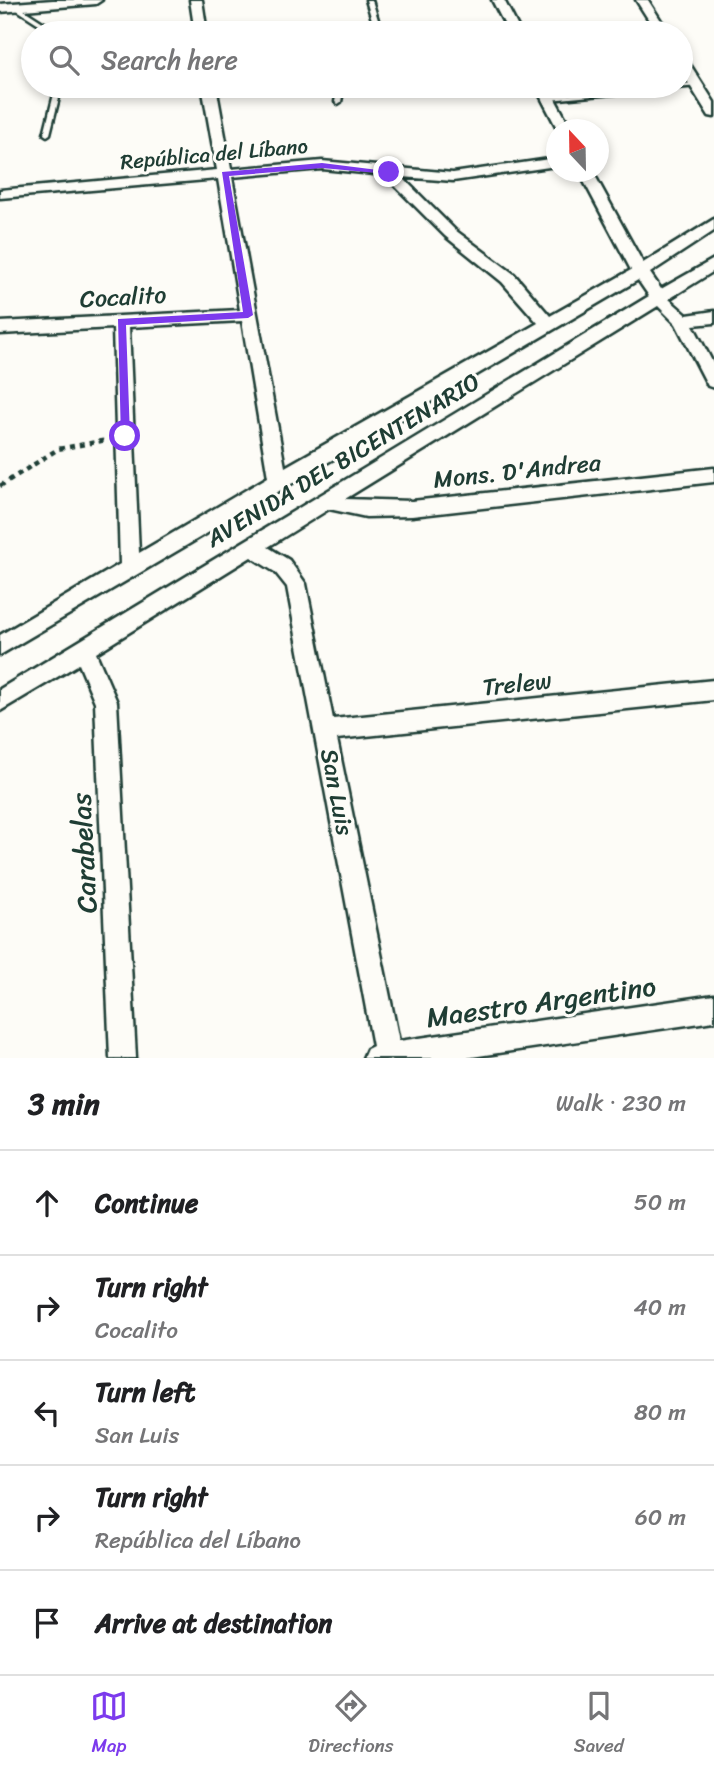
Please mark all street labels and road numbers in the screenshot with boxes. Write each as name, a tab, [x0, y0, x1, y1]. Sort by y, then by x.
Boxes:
street label: República del Líbano	[119, 127, 309, 181]
street label: Cocalito	[79, 274, 167, 320]
street label: AVENIDA DEL BICENTENARIO	[197, 361, 488, 559]
street label: Mons. D'Andrea	[431, 441, 604, 501]
street label: Trelew	[480, 659, 554, 708]
street label: San Luis	[308, 745, 366, 839]
street label: Carabelas	[56, 791, 112, 914]
street label: Maestro Argentino	[423, 962, 659, 1042]

